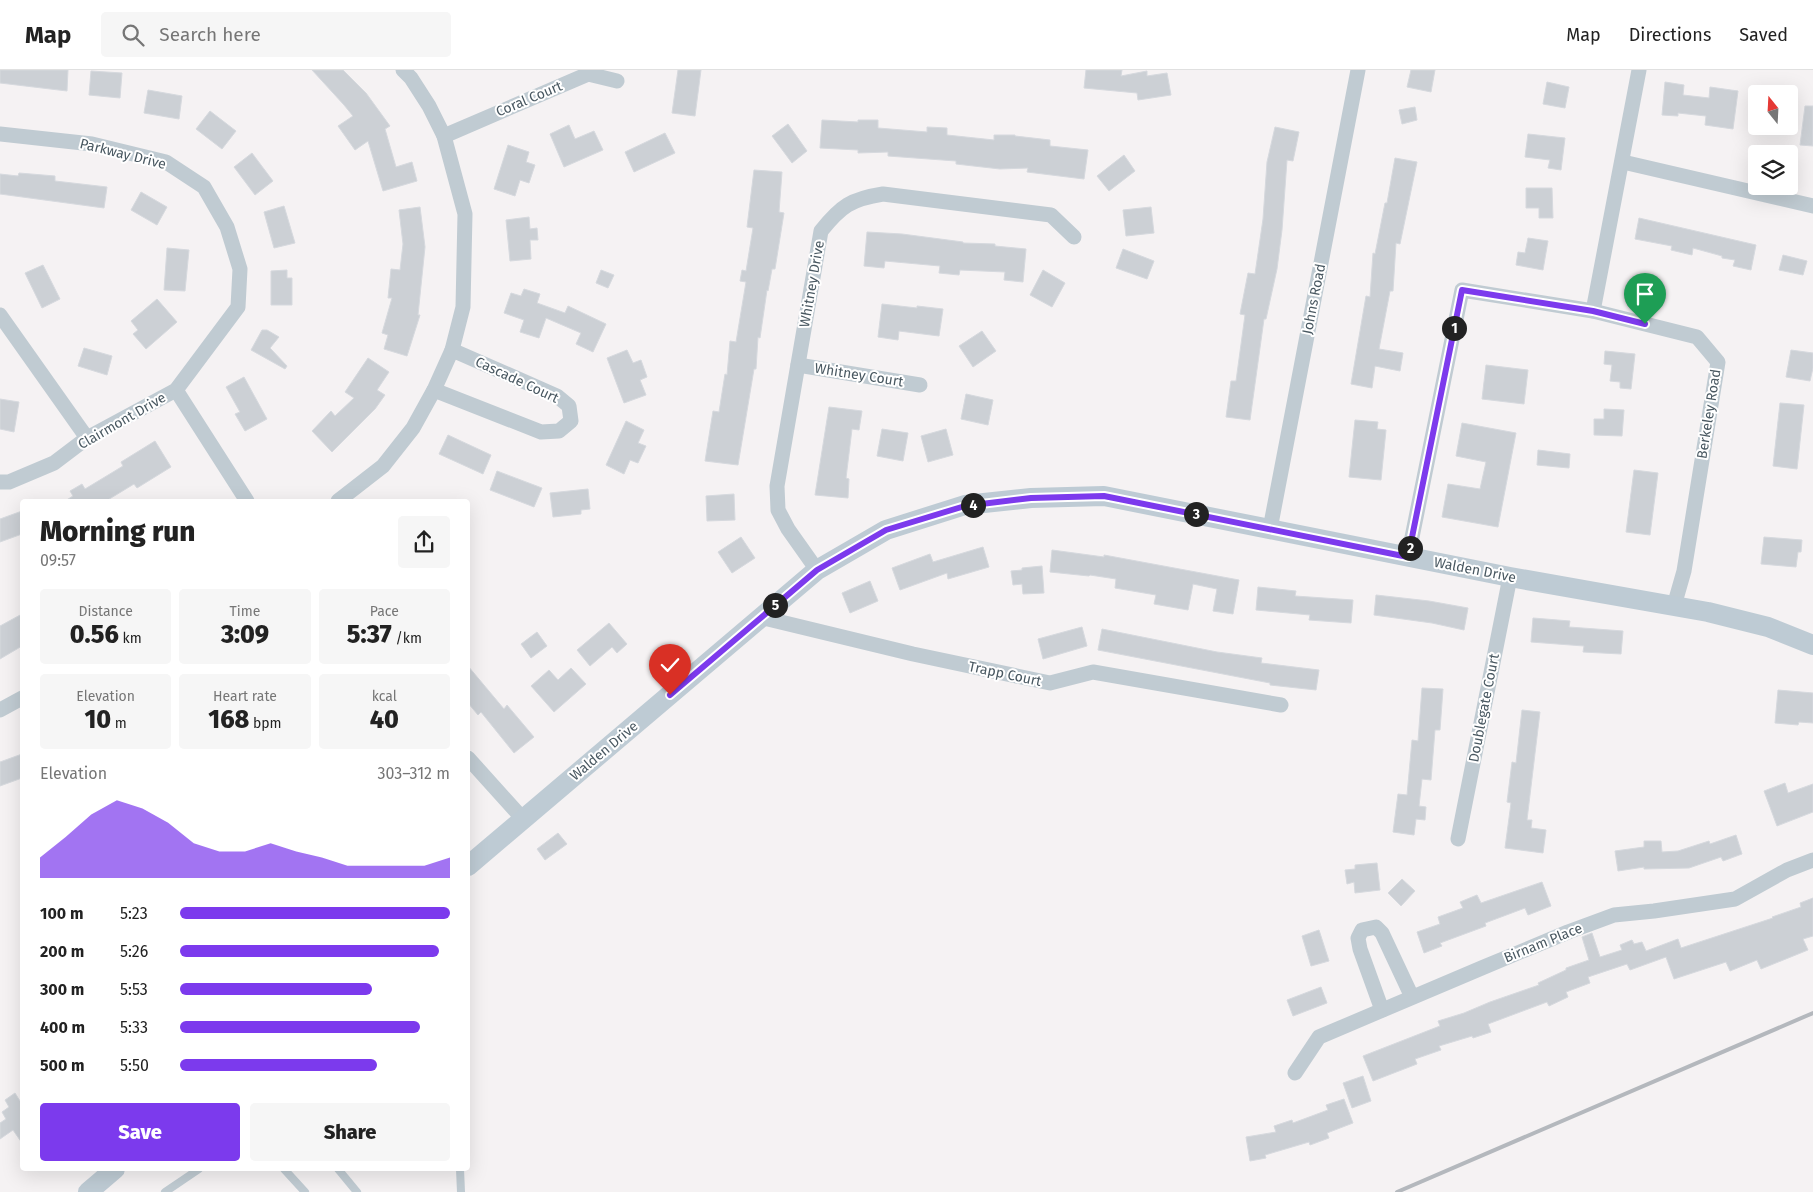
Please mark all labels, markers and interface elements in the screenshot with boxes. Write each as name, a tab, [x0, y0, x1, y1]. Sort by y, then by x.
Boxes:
search box	[101, 12, 451, 57]
text: Map	[25, 21, 71, 49]
icon: search	[119, 21, 147, 49]
text: Search here	[159, 23, 261, 46]
text: Map	[1566, 24, 1601, 46]
text: Directions	[1629, 24, 1711, 46]
text: Saved	[1739, 24, 1788, 46]
street label: Coral Court	[493, 77, 566, 121]
north arrow	[1748, 85, 1798, 135]
map controls	[1748, 85, 1798, 195]
street label: Parkway Drive	[78, 135, 168, 173]
button: layers	[1748, 145, 1798, 195]
street label: Whitney Drive	[796, 239, 828, 329]
street label: Johns Road	[1299, 262, 1329, 336]
pin	[1624, 273, 1666, 324]
icon: arrive	[1631, 280, 1659, 308]
pin: 1	[1442, 316, 1466, 340]
text: 1	[1451, 320, 1458, 337]
street label: Cascade Court	[473, 353, 562, 407]
street label: Whitney Court	[813, 360, 905, 391]
street label: Berkeley Road	[1694, 368, 1724, 460]
street label: Clairmont Drive	[75, 389, 169, 453]
pin: 4	[960, 492, 986, 518]
text: 4	[970, 497, 977, 514]
pin: 3	[1184, 502, 1208, 526]
text: 3	[1193, 506, 1200, 523]
text: Morning run	[40, 515, 195, 548]
button: share	[398, 516, 450, 568]
pin: 2	[1398, 536, 1422, 560]
text: 2	[1407, 540, 1414, 557]
text: 09:57	[40, 551, 76, 570]
street label: Walden Drive	[1432, 554, 1518, 586]
pin: 5	[762, 592, 788, 618]
text: 5	[772, 597, 779, 614]
text: Distance	[79, 603, 133, 620]
text: Time	[230, 603, 260, 620]
text: Pace	[370, 603, 399, 620]
text: 0.56	[70, 620, 119, 650]
text: 3:09	[221, 620, 269, 650]
text: 5:37	[347, 620, 392, 650]
text: km	[119, 630, 142, 647]
text: /km	[392, 630, 422, 647]
pin	[649, 644, 691, 695]
icon: check	[656, 651, 684, 679]
street label: Doublegate Court	[1465, 651, 1503, 764]
street label: Trapp Court	[967, 658, 1044, 690]
text: Elevation	[76, 688, 135, 705]
text: Heart rate	[213, 688, 277, 705]
text: kcal	[372, 688, 397, 705]
text: 10	[84, 705, 111, 735]
text: 168	[208, 705, 249, 735]
text: 40	[370, 705, 399, 735]
text: m	[111, 715, 127, 732]
text: bpm	[249, 715, 282, 732]
street label: Walden Drive	[567, 718, 641, 784]
text: Elevation	[40, 764, 107, 783]
text: 303–312 m	[378, 764, 450, 783]
text: 100 m	[40, 904, 83, 923]
text: 5:23	[120, 904, 148, 923]
street label: Birnam Place	[1501, 920, 1585, 966]
text: 200 m	[40, 942, 84, 961]
text: 5:26	[120, 942, 148, 961]
text: 300 m	[40, 980, 84, 999]
text: 5:53	[120, 980, 148, 999]
text: 400 m	[40, 1018, 85, 1037]
text: 5:33	[120, 1018, 148, 1037]
text: 500 m	[40, 1056, 85, 1075]
text: 5:50	[120, 1056, 149, 1075]
button: Save	[40, 1103, 240, 1161]
button: Share	[250, 1103, 450, 1161]

